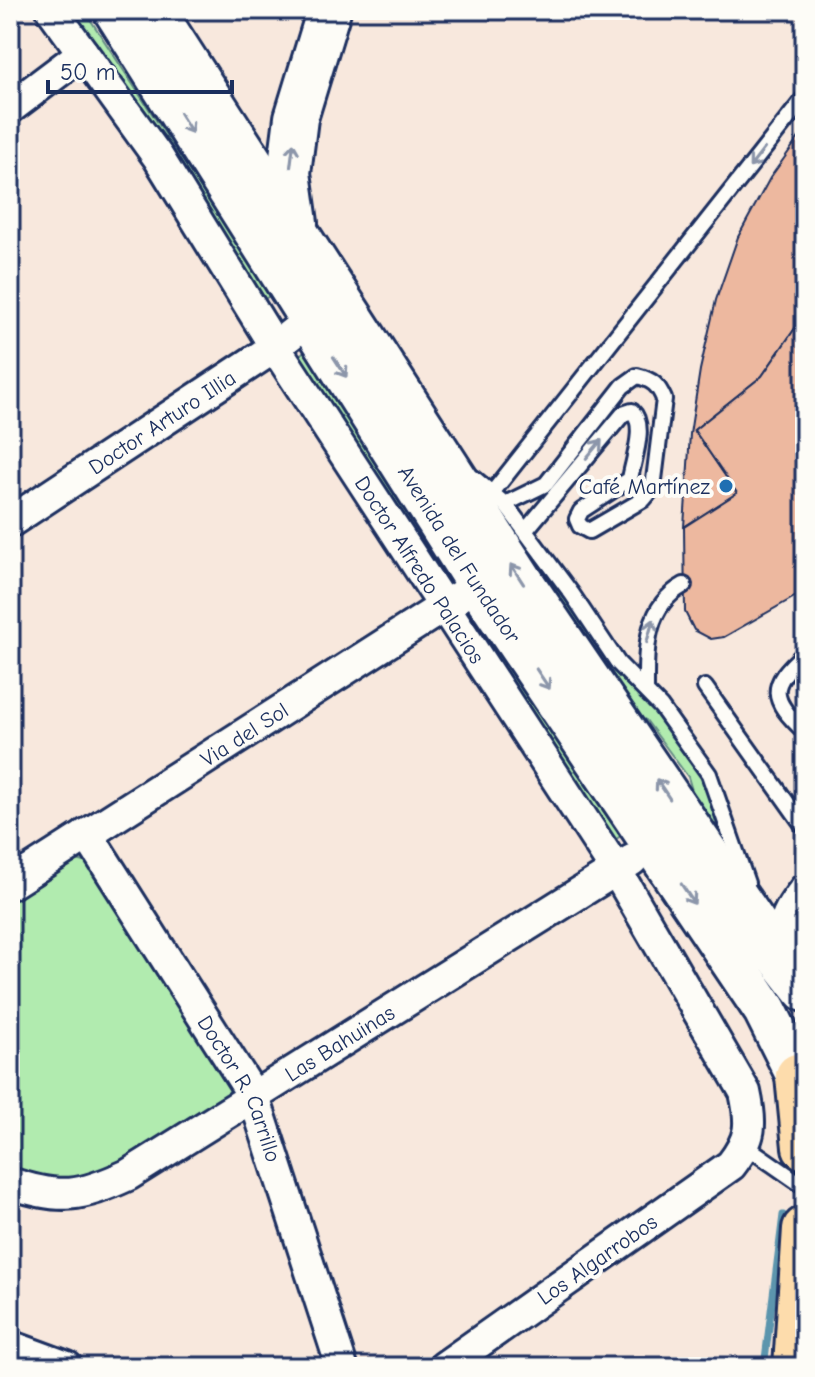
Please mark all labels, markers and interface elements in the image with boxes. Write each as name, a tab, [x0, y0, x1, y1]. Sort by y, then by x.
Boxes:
scale bar	[48, 44, 232, 94]
text: 50 m	[60, 58, 116, 86]
one-way arrow	[179, 111, 195, 134]
one-way arrow	[284, 142, 299, 168]
one-way arrow	[748, 147, 765, 168]
one-way arrow	[333, 355, 349, 378]
street label: Doctor Arturo Illia	[84, 365, 241, 480]
one-way arrow	[585, 439, 603, 459]
street label: Avenida del Fundador	[392, 461, 526, 648]
street label: Doctor Alfredo Palacios	[349, 471, 490, 669]
place label: Café Martínez	[579, 474, 710, 500]
marker: Café Martínez	[717, 477, 735, 495]
one-way arrow	[508, 563, 524, 586]
one-way arrow	[644, 619, 659, 645]
one-way arrow	[535, 667, 551, 689]
street label: Via del Sol	[196, 697, 293, 773]
one-way arrow	[655, 779, 671, 801]
one-way arrow	[680, 883, 696, 905]
street label: Las Bahuinas	[280, 1000, 400, 1088]
street label: Doctor R. Carrillo	[192, 1011, 286, 1165]
street label: Los Algarrobos	[533, 1209, 663, 1311]

